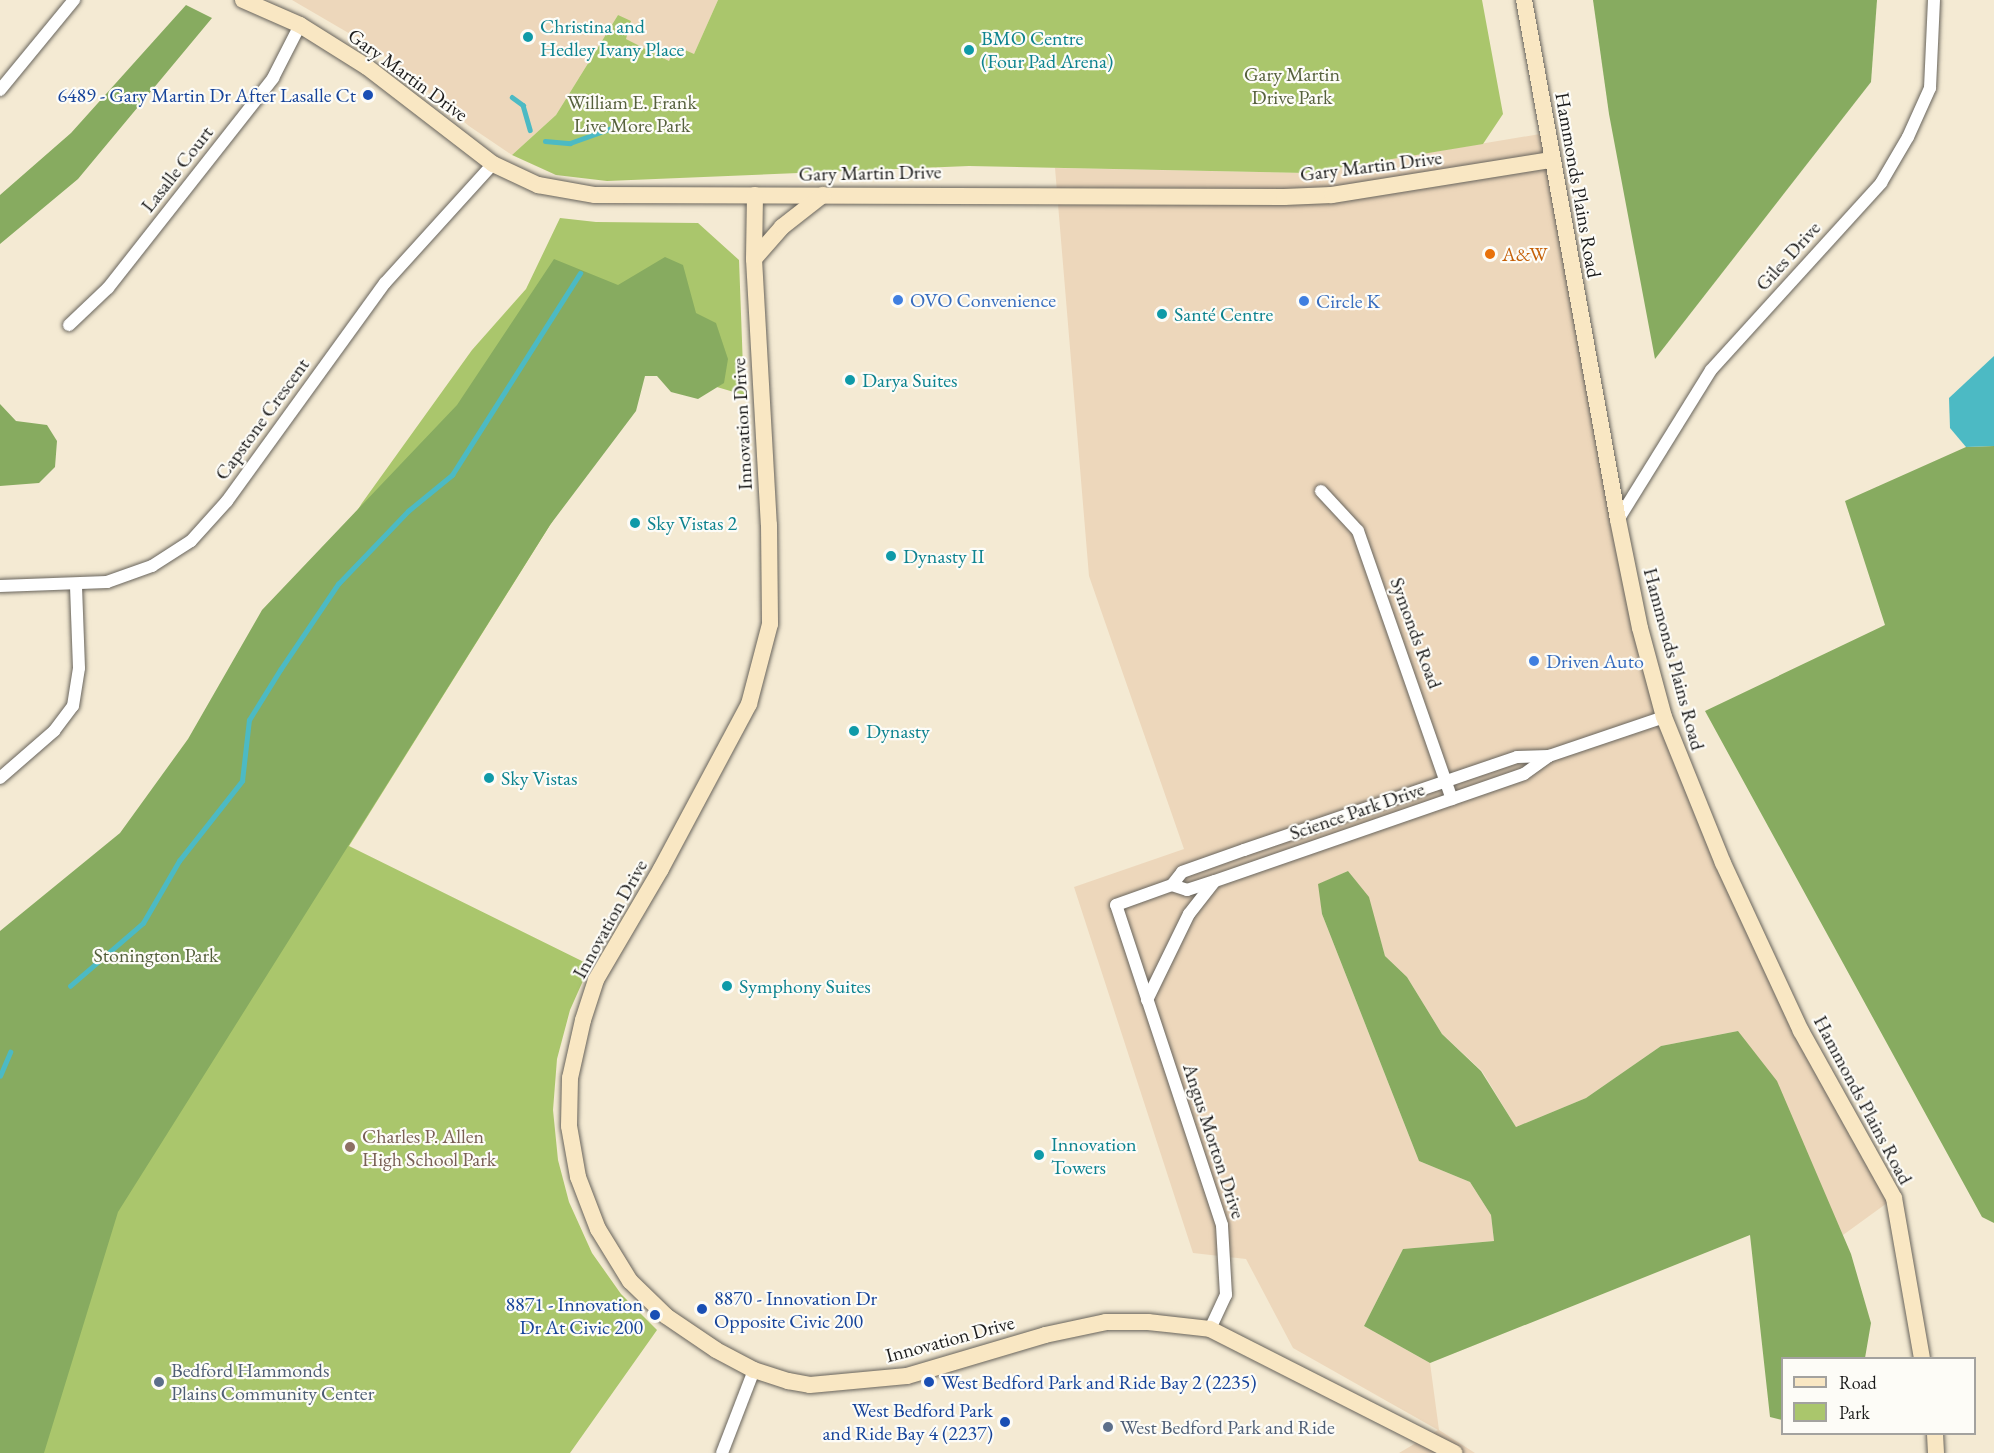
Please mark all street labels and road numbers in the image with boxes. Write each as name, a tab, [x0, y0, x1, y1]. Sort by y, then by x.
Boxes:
street label: Gary Martin Drive	[343, 23, 473, 127]
street label: Hammonds Plains Road	[1550, 90, 1606, 280]
street label: Lasalle Court	[136, 121, 218, 217]
street label: Gary Martin Drive	[1299, 145, 1443, 187]
street label: Gary Martin Drive	[798, 160, 942, 186]
street label: Giles Drive	[1751, 216, 1825, 296]
street label: Capstone Crescent	[210, 353, 314, 485]
street label: Innovation Drive	[727, 357, 757, 491]
street label: Hammonds Plains Road	[1638, 565, 1710, 753]
street label: Symonds Road	[1385, 574, 1447, 692]
street label: Science Park Drive	[1286, 777, 1428, 845]
street label: Innovation Drive	[567, 855, 653, 983]
street label: Hammonds Plains Road	[1808, 1011, 1918, 1189]
street label: Angus Morton Drive	[1178, 1060, 1250, 1222]
street label: Innovation Drive	[883, 1310, 1017, 1368]

